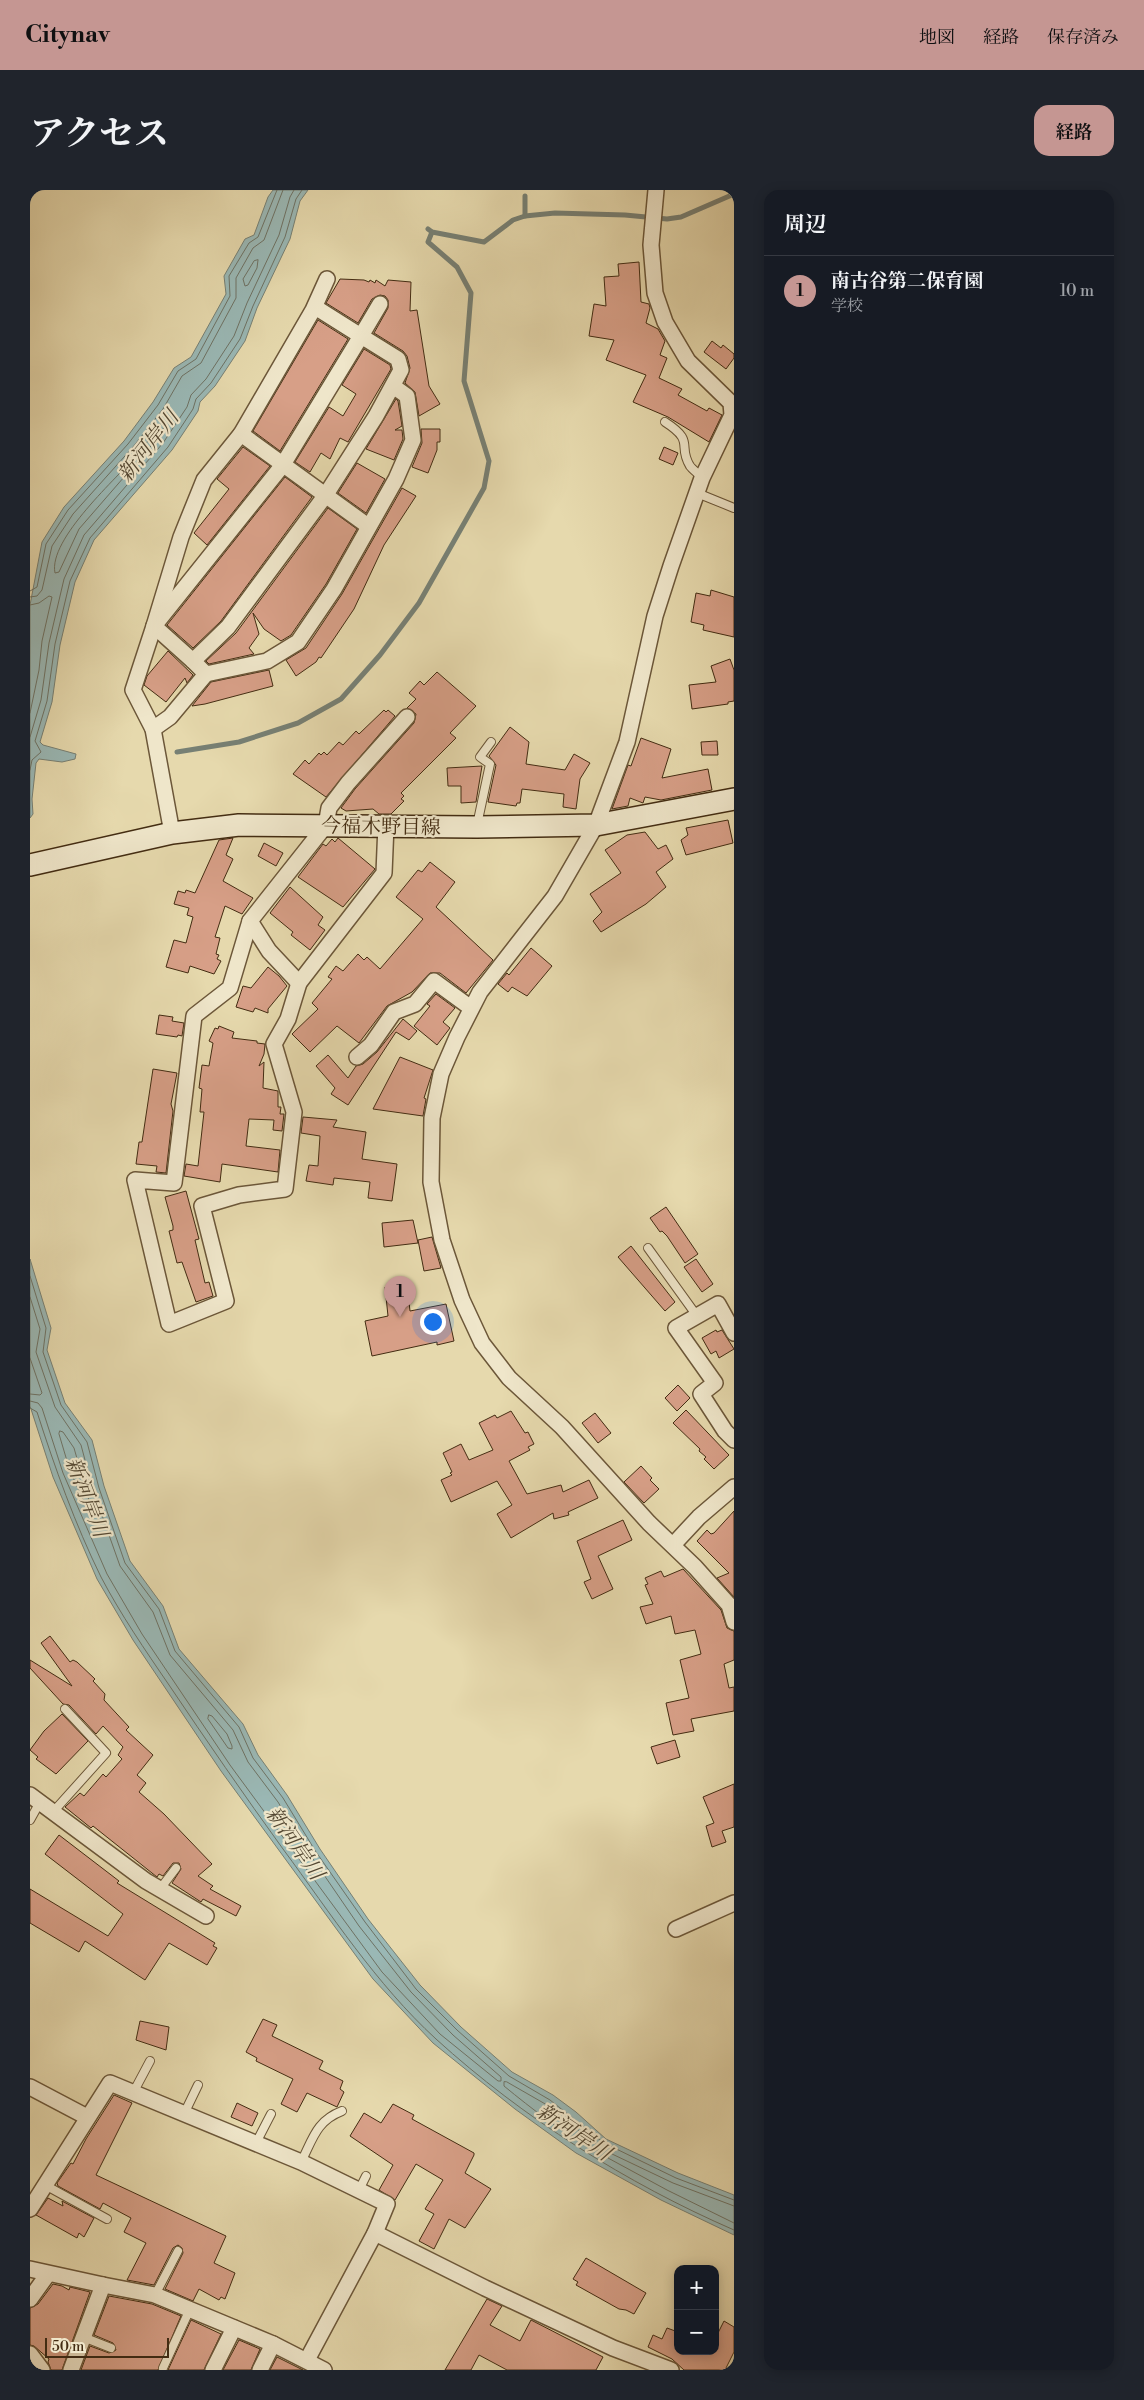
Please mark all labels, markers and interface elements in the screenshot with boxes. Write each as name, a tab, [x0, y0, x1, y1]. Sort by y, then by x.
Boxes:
text: Citynav	[25, 20, 110, 50]
text: 地図	[919, 26, 955, 49]
text: 経路	[983, 26, 1019, 49]
text: 保存済み	[1047, 26, 1119, 49]
button: 経路	[1034, 105, 1114, 156]
text: アクセス	[30, 113, 169, 156]
text: 周辺	[784, 212, 826, 238]
text: 南古谷第二保育園	[831, 269, 983, 293]
text: 1	[796, 281, 804, 301]
text: 10 m	[1060, 281, 1094, 301]
text: 学校	[831, 296, 863, 316]
water label: 新河岸川	[113, 404, 186, 488]
street label: 今福木野目線	[321, 814, 441, 841]
pin: 1	[384, 1276, 416, 1317]
your location	[420, 1309, 446, 1335]
water label: 新河岸川	[59, 1453, 114, 1543]
water label: 新河岸川	[259, 1802, 330, 1887]
water label: 新河岸川	[531, 2099, 617, 2168]
map controls	[674, 2265, 719, 2355]
button: +	[674, 2265, 719, 2310]
button: −	[674, 2310, 719, 2355]
scale bar	[45, 2335, 169, 2358]
text: 50 m	[52, 2338, 84, 2356]

